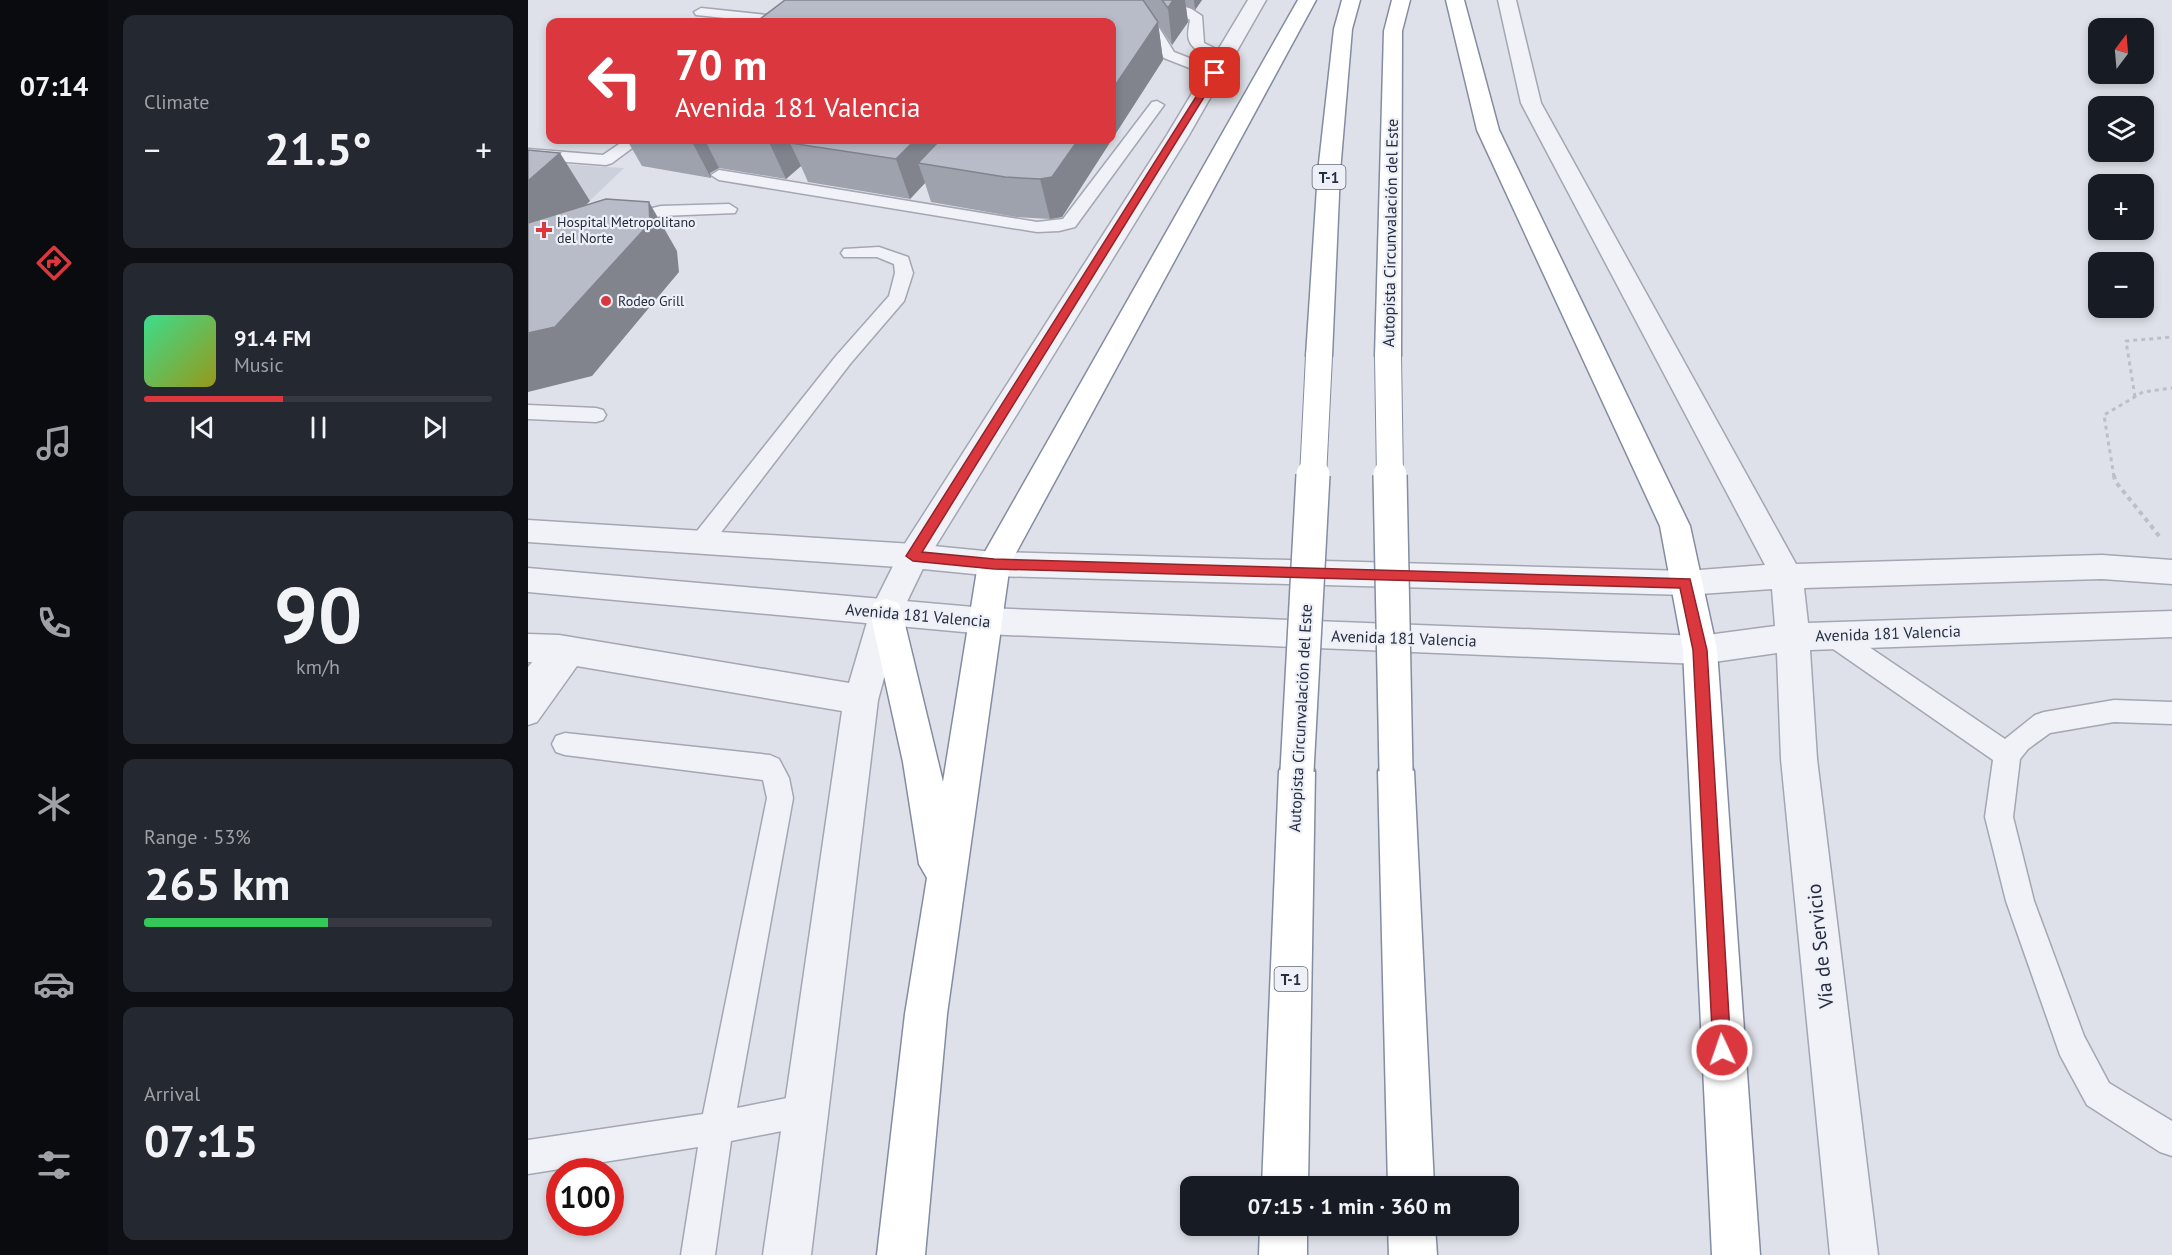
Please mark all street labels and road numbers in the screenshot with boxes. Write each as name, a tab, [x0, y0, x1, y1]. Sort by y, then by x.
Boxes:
street label: Autopista Circunvalación del Este	[1378, 119, 1402, 347]
road number: T-1	[1312, 165, 1346, 189]
street label: Avenida 181 Valencia	[845, 599, 991, 631]
street label: Autopista Circunvalación del Este	[1284, 603, 1316, 833]
street label: Avenida 181 Valencia	[1815, 620, 1961, 646]
street label: Avenida 181 Valencia	[1331, 625, 1477, 651]
street label: Vía de Servicio	[1801, 882, 1840, 1011]
road number: T-1	[1274, 967, 1308, 991]

